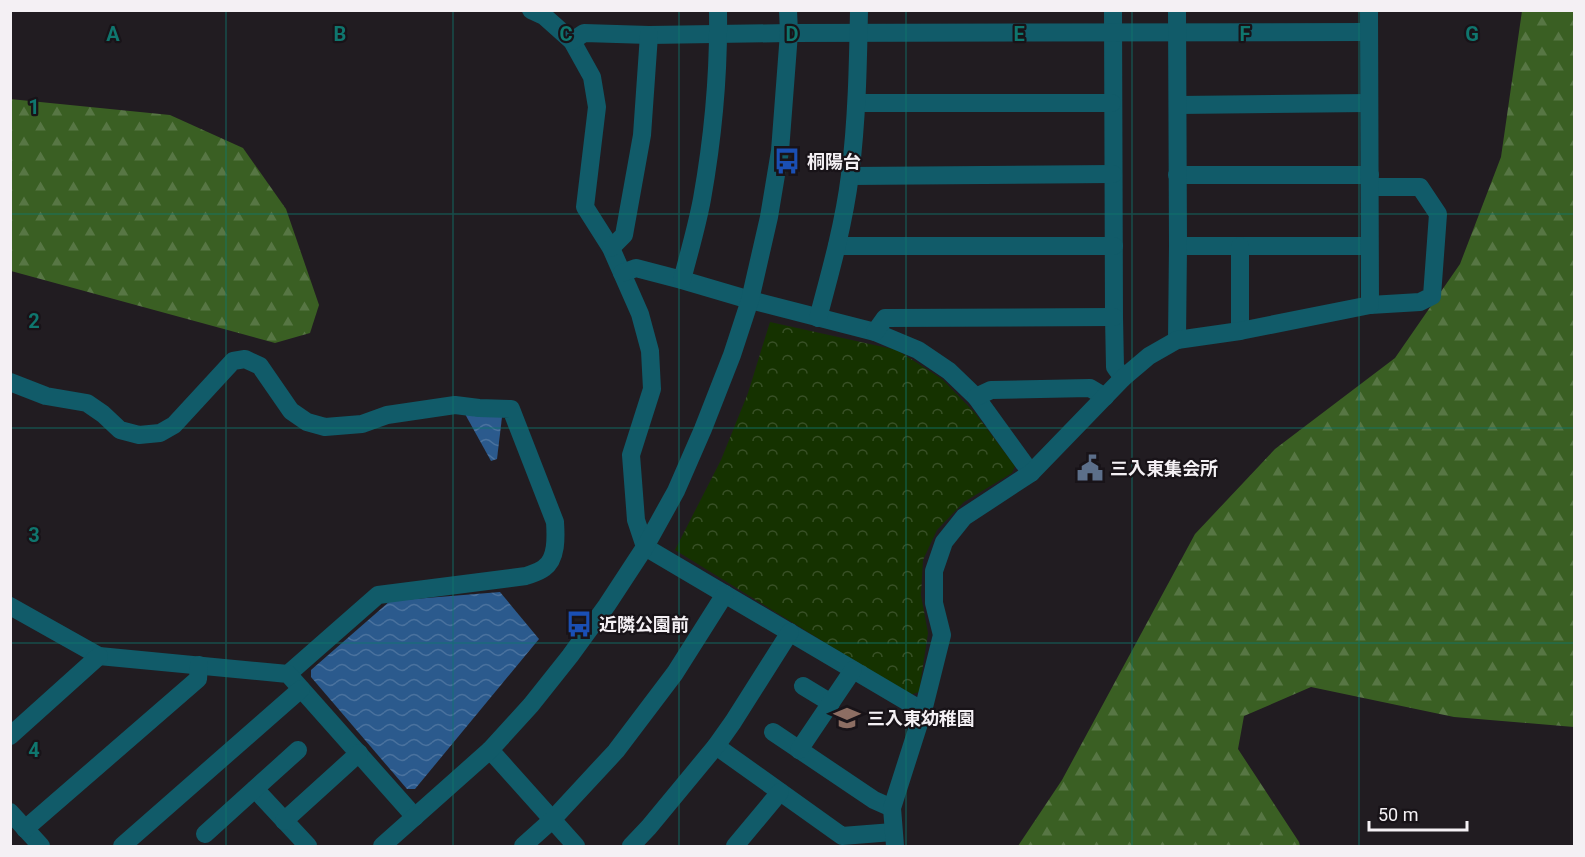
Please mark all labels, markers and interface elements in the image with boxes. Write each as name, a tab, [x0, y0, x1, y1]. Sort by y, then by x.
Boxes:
text: A	[106, 22, 120, 46]
text: B	[334, 22, 346, 46]
text: C	[559, 22, 573, 46]
text: D	[786, 22, 799, 46]
text: E	[1013, 22, 1025, 46]
text: F	[1240, 22, 1251, 46]
text: G	[1465, 22, 1479, 46]
text: 1	[28, 95, 40, 119]
bus stop icon: 桐陽台	[772, 146, 802, 176]
place label: 桐陽台	[807, 151, 861, 172]
text: 2	[28, 309, 40, 333]
public building icon: 三入東集会所	[1075, 453, 1105, 483]
place label: 三入東集会所	[1110, 458, 1218, 479]
text: 3	[28, 523, 40, 547]
bus stop icon: 近隣公園前	[564, 609, 594, 639]
place label: 近隣公園前	[599, 614, 689, 635]
school or university icon: 三入東幼稚園	[832, 703, 862, 733]
place label: 三入東幼稚園	[867, 708, 975, 729]
text: 4	[28, 738, 40, 762]
scale bar	[1369, 794, 1466, 832]
text: 50 m	[1378, 804, 1418, 825]

